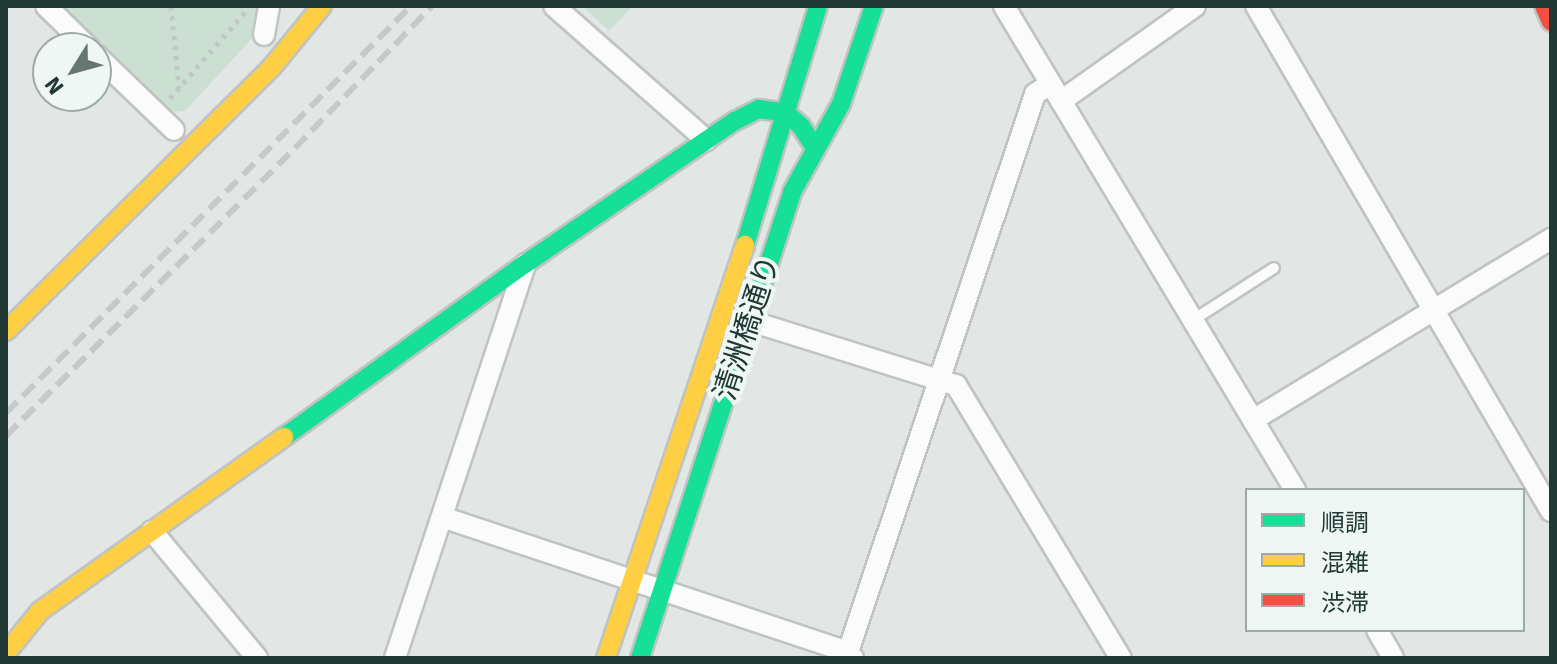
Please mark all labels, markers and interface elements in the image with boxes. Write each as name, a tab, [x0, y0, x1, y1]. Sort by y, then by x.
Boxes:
north arrow	[32, 32, 112, 112]
text: N	[39, 71, 69, 100]
street label: 清洲橋通り	[708, 251, 788, 405]
legend	[1245, 488, 1525, 632]
text: 順調	[1321, 508, 1369, 538]
text: 混雑	[1321, 548, 1369, 578]
text: 渋滞	[1321, 588, 1369, 618]

